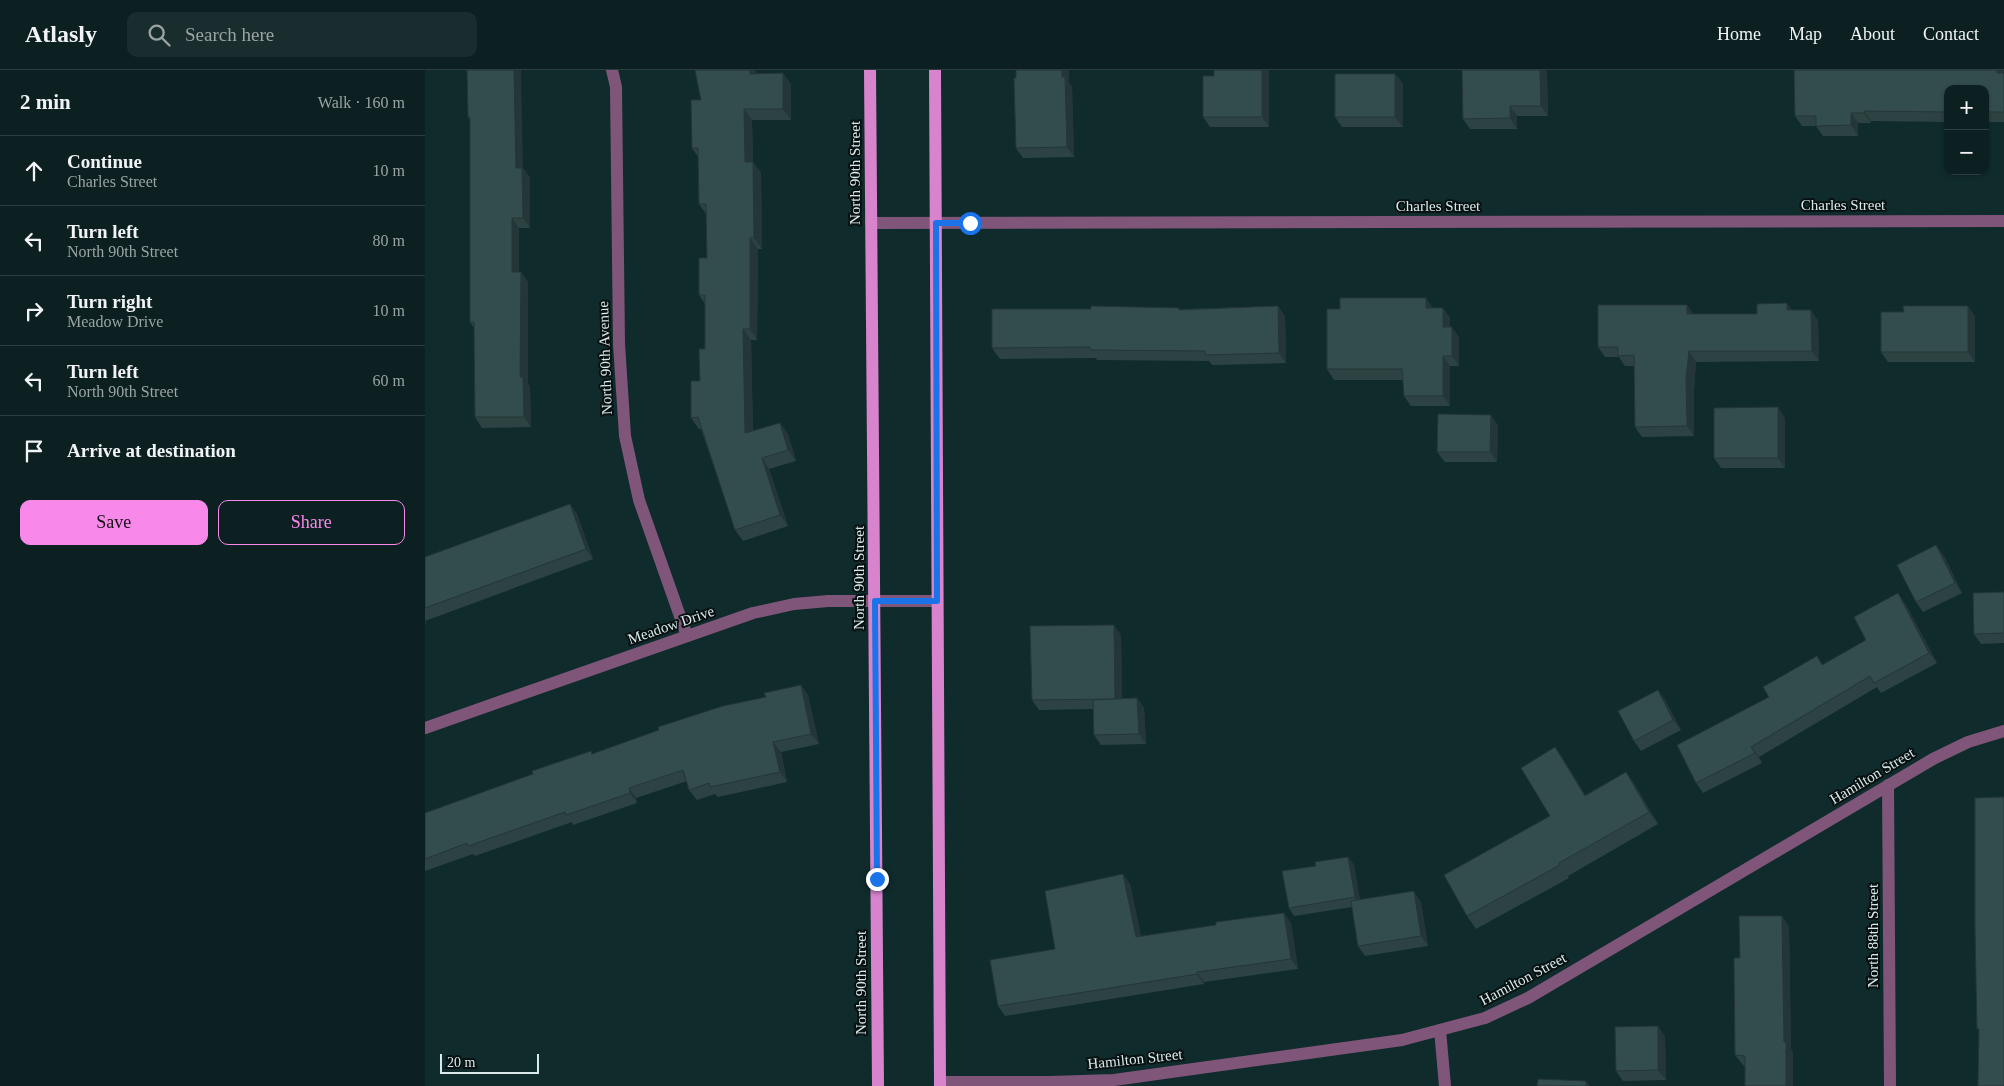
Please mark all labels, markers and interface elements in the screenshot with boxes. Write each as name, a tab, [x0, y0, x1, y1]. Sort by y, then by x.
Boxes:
search box	[127, 12, 477, 57]
text: Atlasly	[25, 21, 97, 47]
icon: search	[145, 21, 173, 49]
text: Search here	[185, 24, 274, 45]
text: Home	[1717, 24, 1761, 44]
text: Map	[1789, 24, 1822, 44]
text: About	[1850, 24, 1895, 44]
text: Contact	[1923, 24, 1979, 44]
map controls	[1944, 85, 1989, 175]
button: +	[1944, 85, 1989, 130]
text: 2 min	[20, 90, 71, 114]
text: Walk · 160 m	[318, 94, 405, 111]
street label: North 90th Street	[847, 120, 863, 225]
button: −	[1944, 130, 1989, 175]
text: Continue	[67, 151, 142, 172]
icon: ahead	[20, 157, 48, 185]
text: 10 m	[373, 162, 405, 179]
text: Charles Street	[67, 173, 157, 190]
street label: Charles Street	[1801, 197, 1886, 213]
street label: Charles Street	[1396, 198, 1481, 214]
route start	[959, 212, 982, 235]
text: Turn left	[67, 221, 139, 242]
icon: left	[20, 227, 48, 255]
text: 80 m	[373, 232, 405, 249]
text: North 90th Street	[67, 243, 178, 260]
text: Turn right	[67, 291, 152, 312]
icon: right	[20, 297, 48, 325]
street label: North 90th Avenue	[595, 300, 615, 415]
text: 10 m	[373, 302, 405, 319]
text: Meadow Drive	[67, 313, 163, 330]
text: Turn left	[67, 361, 139, 382]
icon: left	[20, 367, 48, 395]
text: 60 m	[373, 372, 405, 389]
text: North 90th Street	[67, 383, 178, 400]
icon: arrive	[20, 437, 48, 465]
text: Arrive at destination	[67, 440, 236, 461]
button: Save	[20, 500, 208, 545]
button: Share	[218, 500, 405, 545]
street label: North 90th Street	[851, 525, 867, 630]
street label: Meadow Drive	[626, 603, 717, 647]
street label: Hamilton Street	[1827, 744, 1918, 807]
route end	[866, 868, 889, 891]
street label: North 88th Street	[1865, 883, 1881, 988]
street label: North 90th Street	[853, 930, 869, 1035]
street label: Hamilton Street	[1477, 949, 1570, 1008]
street label: Hamilton Street	[1087, 1046, 1184, 1072]
scale bar	[440, 1051, 539, 1074]
text: 20 m	[447, 1055, 475, 1070]

